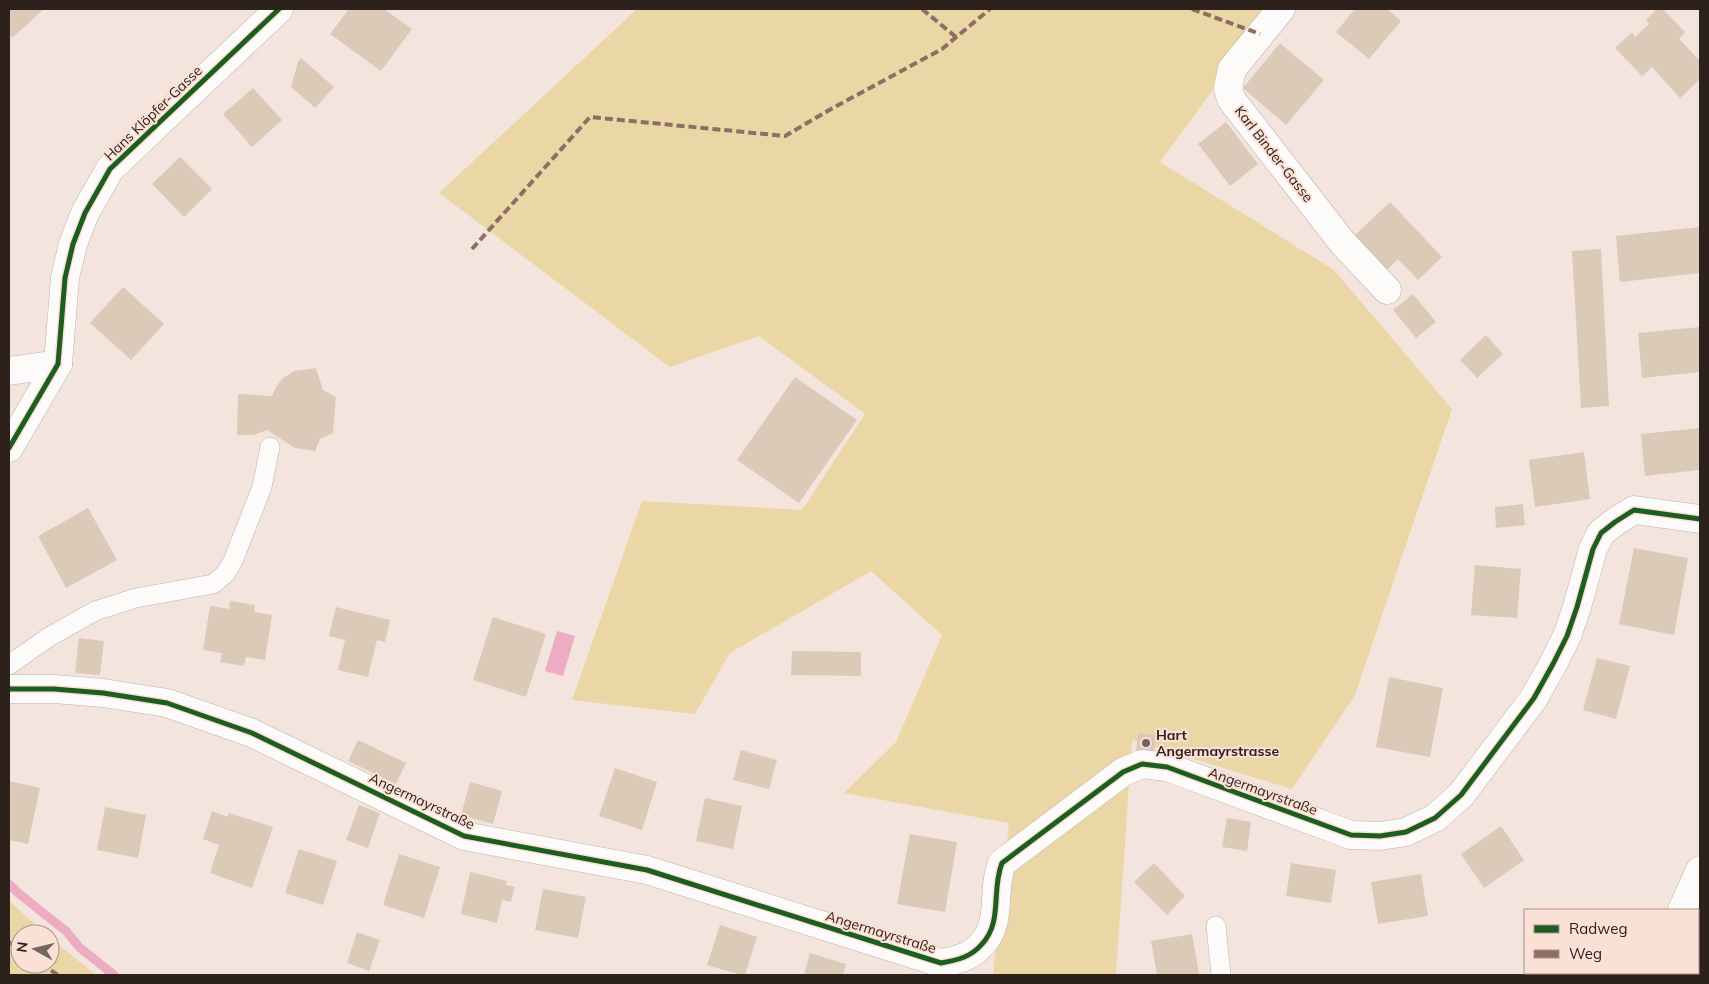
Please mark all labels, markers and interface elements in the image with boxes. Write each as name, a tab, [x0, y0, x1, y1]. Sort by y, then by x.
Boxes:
street label: Hans Klöpfer-Gasse	[100, 62, 206, 164]
street label: Karl Binder-Gasse	[1231, 102, 1317, 206]
place label: Hart Angermayrstrasse	[1156, 726, 1279, 760]
marker: Hart Angermayrstrasse	[1140, 737, 1152, 749]
street label: Angermayrstraße	[1206, 763, 1320, 819]
street label: Angermayrstraße	[366, 769, 478, 833]
street label: Angermayrstraße	[824, 907, 938, 957]
legend	[1524, 909, 1699, 974]
text: Radweg	[1569, 919, 1627, 938]
north arrow	[10, 924, 60, 974]
text: N	[12, 941, 32, 954]
text: Weg	[1569, 944, 1602, 963]

